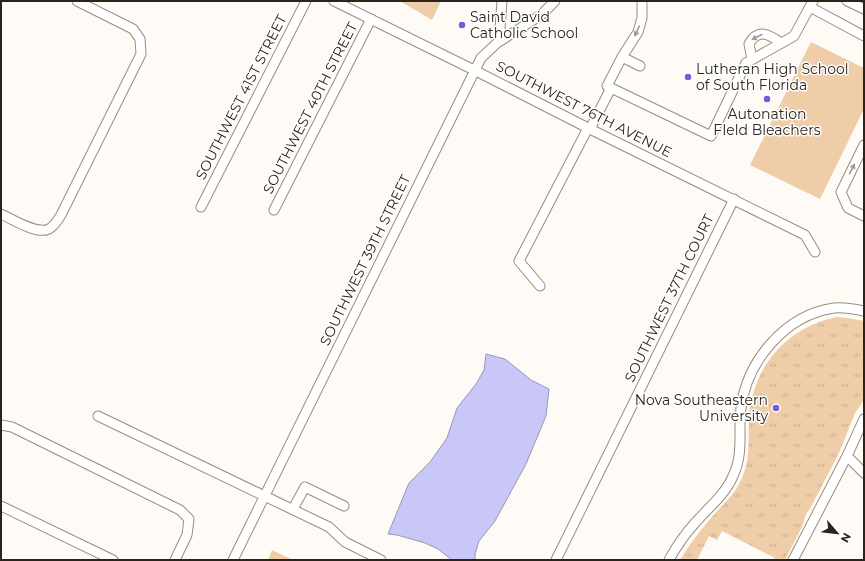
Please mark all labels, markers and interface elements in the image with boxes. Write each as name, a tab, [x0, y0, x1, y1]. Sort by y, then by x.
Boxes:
place label: Saint David Catholic School	[470, 8, 578, 42]
street label: SOUTHWEST 41ST STREET	[191, 11, 291, 183]
street label: SOUTHWEST 40TH STREET	[259, 19, 361, 197]
marker: Saint David Catholic School	[457, 20, 467, 30]
one-way arrow	[634, 25, 640, 36]
one-way arrow	[751, 34, 763, 40]
street label: SOUTHWEST 76TH AVENUE	[493, 57, 675, 161]
place label: Lutheran High School of South Florida	[696, 60, 849, 94]
marker: Lutheran High School of South Florida	[683, 72, 693, 82]
marker: Autonation FIeld Bleachers	[762, 94, 772, 104]
place label: Autonation FIeld Bleachers	[713, 105, 821, 139]
one-way arrow	[849, 163, 856, 174]
street label: SOUTHWEST 39TH STREET	[316, 172, 414, 348]
street label: SOUTHWEST 37TH COURT	[620, 211, 718, 385]
place label: Nova Southeastern University	[635, 391, 768, 425]
marker: Nova Southeastern University	[771, 403, 781, 413]
north arrow	[817, 513, 857, 553]
text: N	[838, 530, 854, 545]

